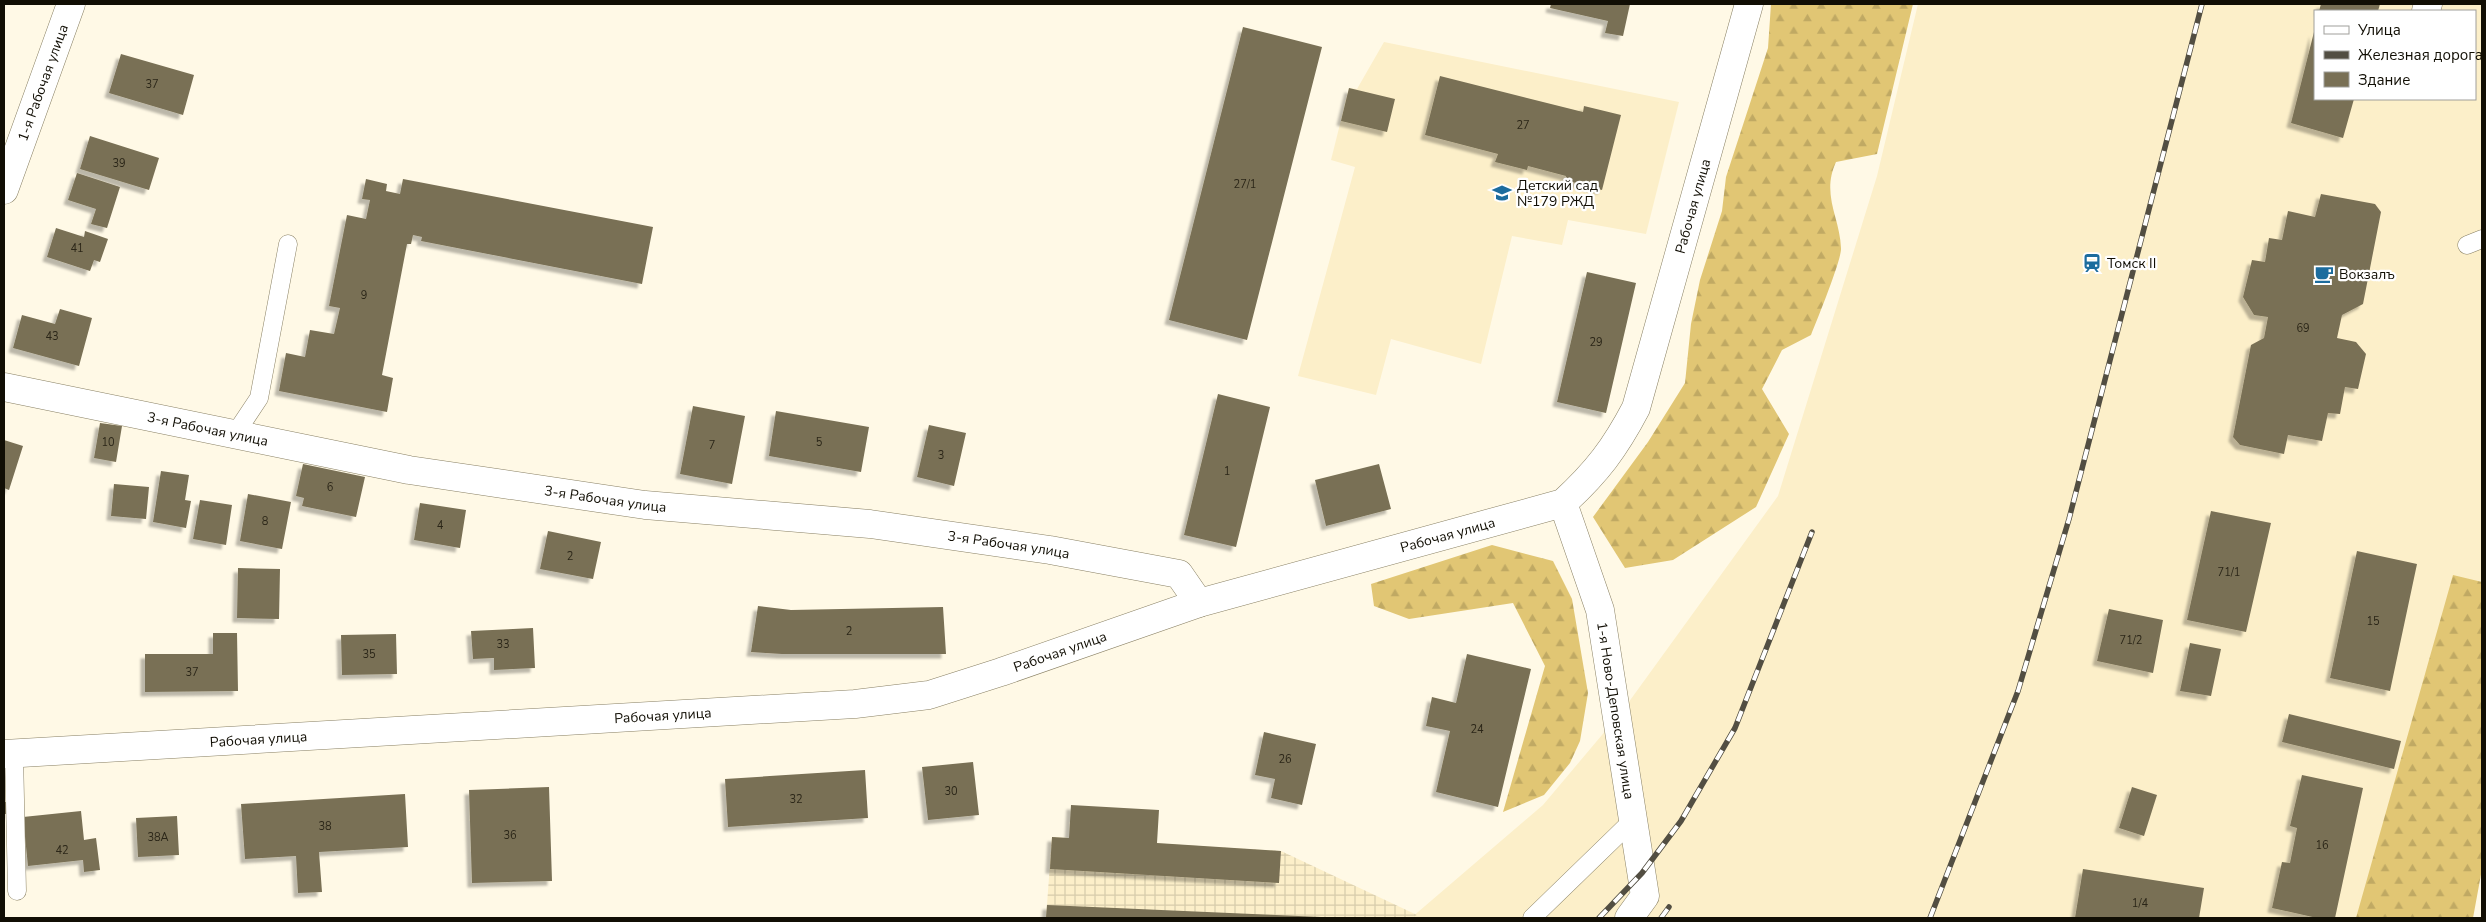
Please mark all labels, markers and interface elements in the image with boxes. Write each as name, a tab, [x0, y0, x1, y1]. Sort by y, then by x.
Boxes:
legend	[2314, 10, 2476, 100]
text: Улица	[2357, 20, 2401, 40]
street label: 1-я Рабочая улица	[13, 22, 73, 144]
text: Железная дорога	[2358, 45, 2483, 65]
text: Здание	[2358, 70, 2410, 90]
house number: 37	[145, 77, 159, 92]
house number: 27	[1516, 118, 1530, 133]
house number: 39	[112, 156, 126, 171]
street label: Рабочая улица	[1671, 157, 1715, 256]
place label: Детский сад №179 РЖД	[1517, 176, 1598, 211]
house number: 27/1	[1234, 177, 1256, 192]
school or university icon: Детский сад №179 РЖД	[1491, 182, 1513, 204]
house number: 41	[70, 241, 84, 256]
station icon: Томск II	[2081, 252, 2103, 274]
place label: Томск II	[2107, 254, 2156, 273]
cafe icon: Вокзалъ	[2313, 263, 2335, 285]
place label: Вокзалъ	[2339, 265, 2395, 284]
house number: 9	[361, 288, 367, 303]
house number: 69	[2296, 321, 2310, 336]
house number: 43	[45, 329, 59, 344]
house number: 29	[1589, 335, 1603, 350]
street label: 3-я Рабочая улица	[145, 408, 270, 451]
house number: 10	[101, 435, 115, 450]
house number: 5	[816, 435, 823, 450]
house number: 7	[709, 438, 715, 453]
house number: 3	[938, 448, 944, 463]
house number: 1	[1224, 464, 1230, 479]
house number: 6	[327, 480, 334, 495]
street label: 3-я Рабочая улица	[543, 481, 667, 517]
street label: Рабочая улица	[1398, 513, 1497, 557]
house number: 8	[262, 514, 269, 529]
house number: 4	[437, 518, 444, 533]
street label: 3-я Рабочая улица	[946, 526, 1071, 563]
house number: 2	[567, 549, 573, 564]
house number: 71/1	[2218, 565, 2240, 580]
house number: 15	[2366, 614, 2380, 629]
street label: 1-я Ново-Деповская улица	[1592, 620, 1639, 801]
house number: 2	[846, 624, 852, 639]
street label: Рабочая улица	[1011, 627, 1109, 677]
house number: 71/2	[2120, 633, 2142, 648]
house number: 33	[496, 637, 510, 652]
house number: 35	[362, 647, 376, 662]
house number: 37	[185, 665, 199, 680]
street label: Рабочая улица	[614, 703, 712, 728]
house number: 24	[1470, 722, 1484, 737]
street label: Рабочая улица	[209, 727, 308, 752]
house number: 26	[1278, 752, 1292, 767]
house number: 30	[944, 784, 958, 799]
house number: 32	[789, 792, 803, 807]
house number: 38	[318, 819, 332, 834]
house number: 36	[503, 828, 517, 843]
house number: 38А	[147, 830, 169, 845]
house number: 16	[2315, 838, 2329, 853]
house number: 42	[55, 843, 69, 858]
house number: 1/4	[2132, 896, 2149, 911]

